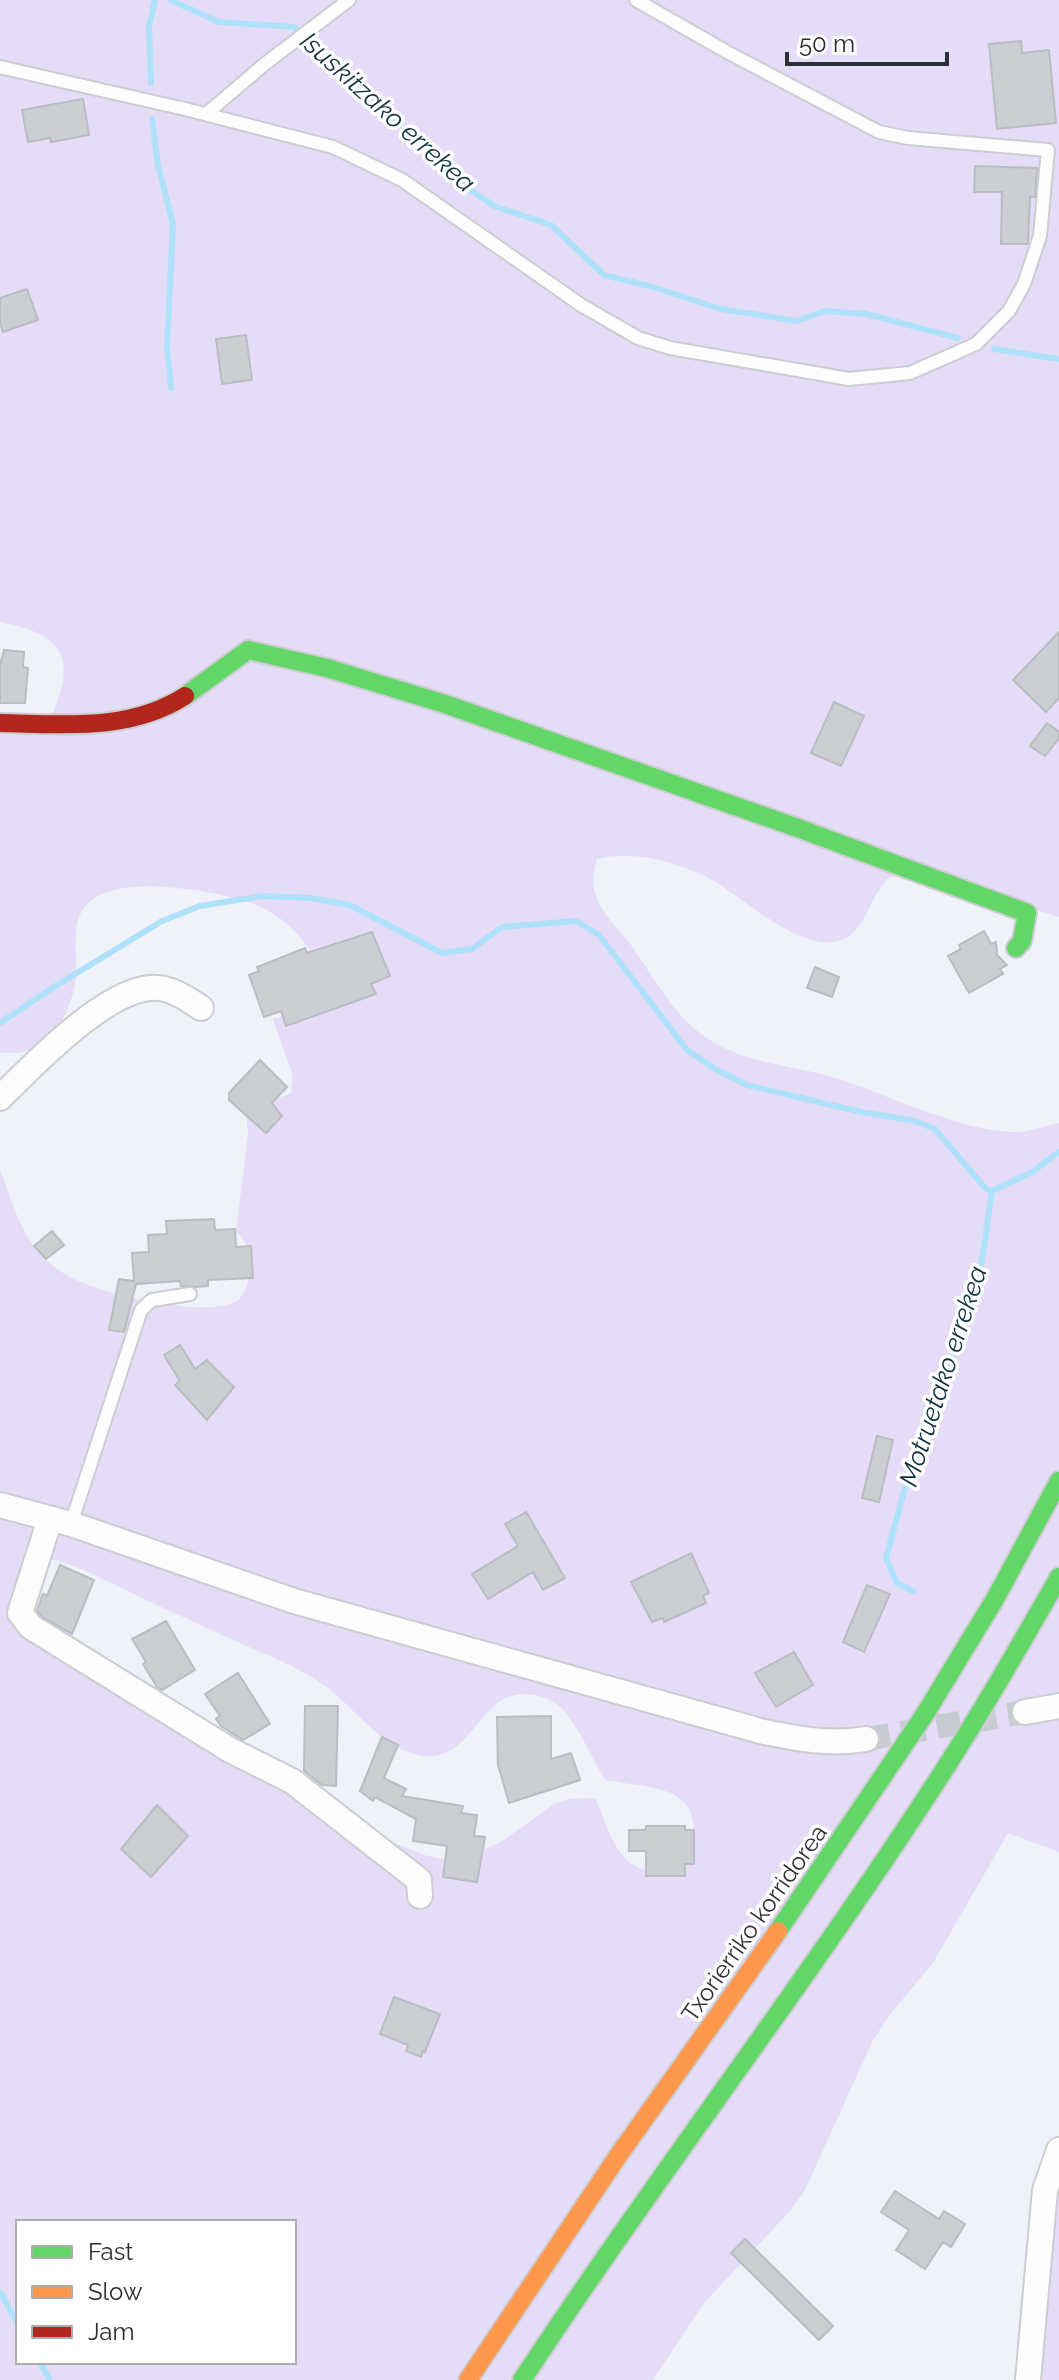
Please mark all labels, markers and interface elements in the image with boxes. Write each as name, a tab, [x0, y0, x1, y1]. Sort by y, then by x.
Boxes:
scale bar	[787, 16, 947, 66]
water label: Isuskitzako errekea	[295, 26, 481, 198]
text: 50 m	[799, 29, 855, 58]
water label: Motruetako errekea	[893, 1262, 993, 1490]
street label: Txorierriko korridorea	[675, 1819, 833, 2027]
legend	[16, 2220, 296, 2364]
text: Fast	[88, 2237, 133, 2266]
text: Slow	[88, 2277, 143, 2306]
text: Jam	[88, 2317, 134, 2346]

